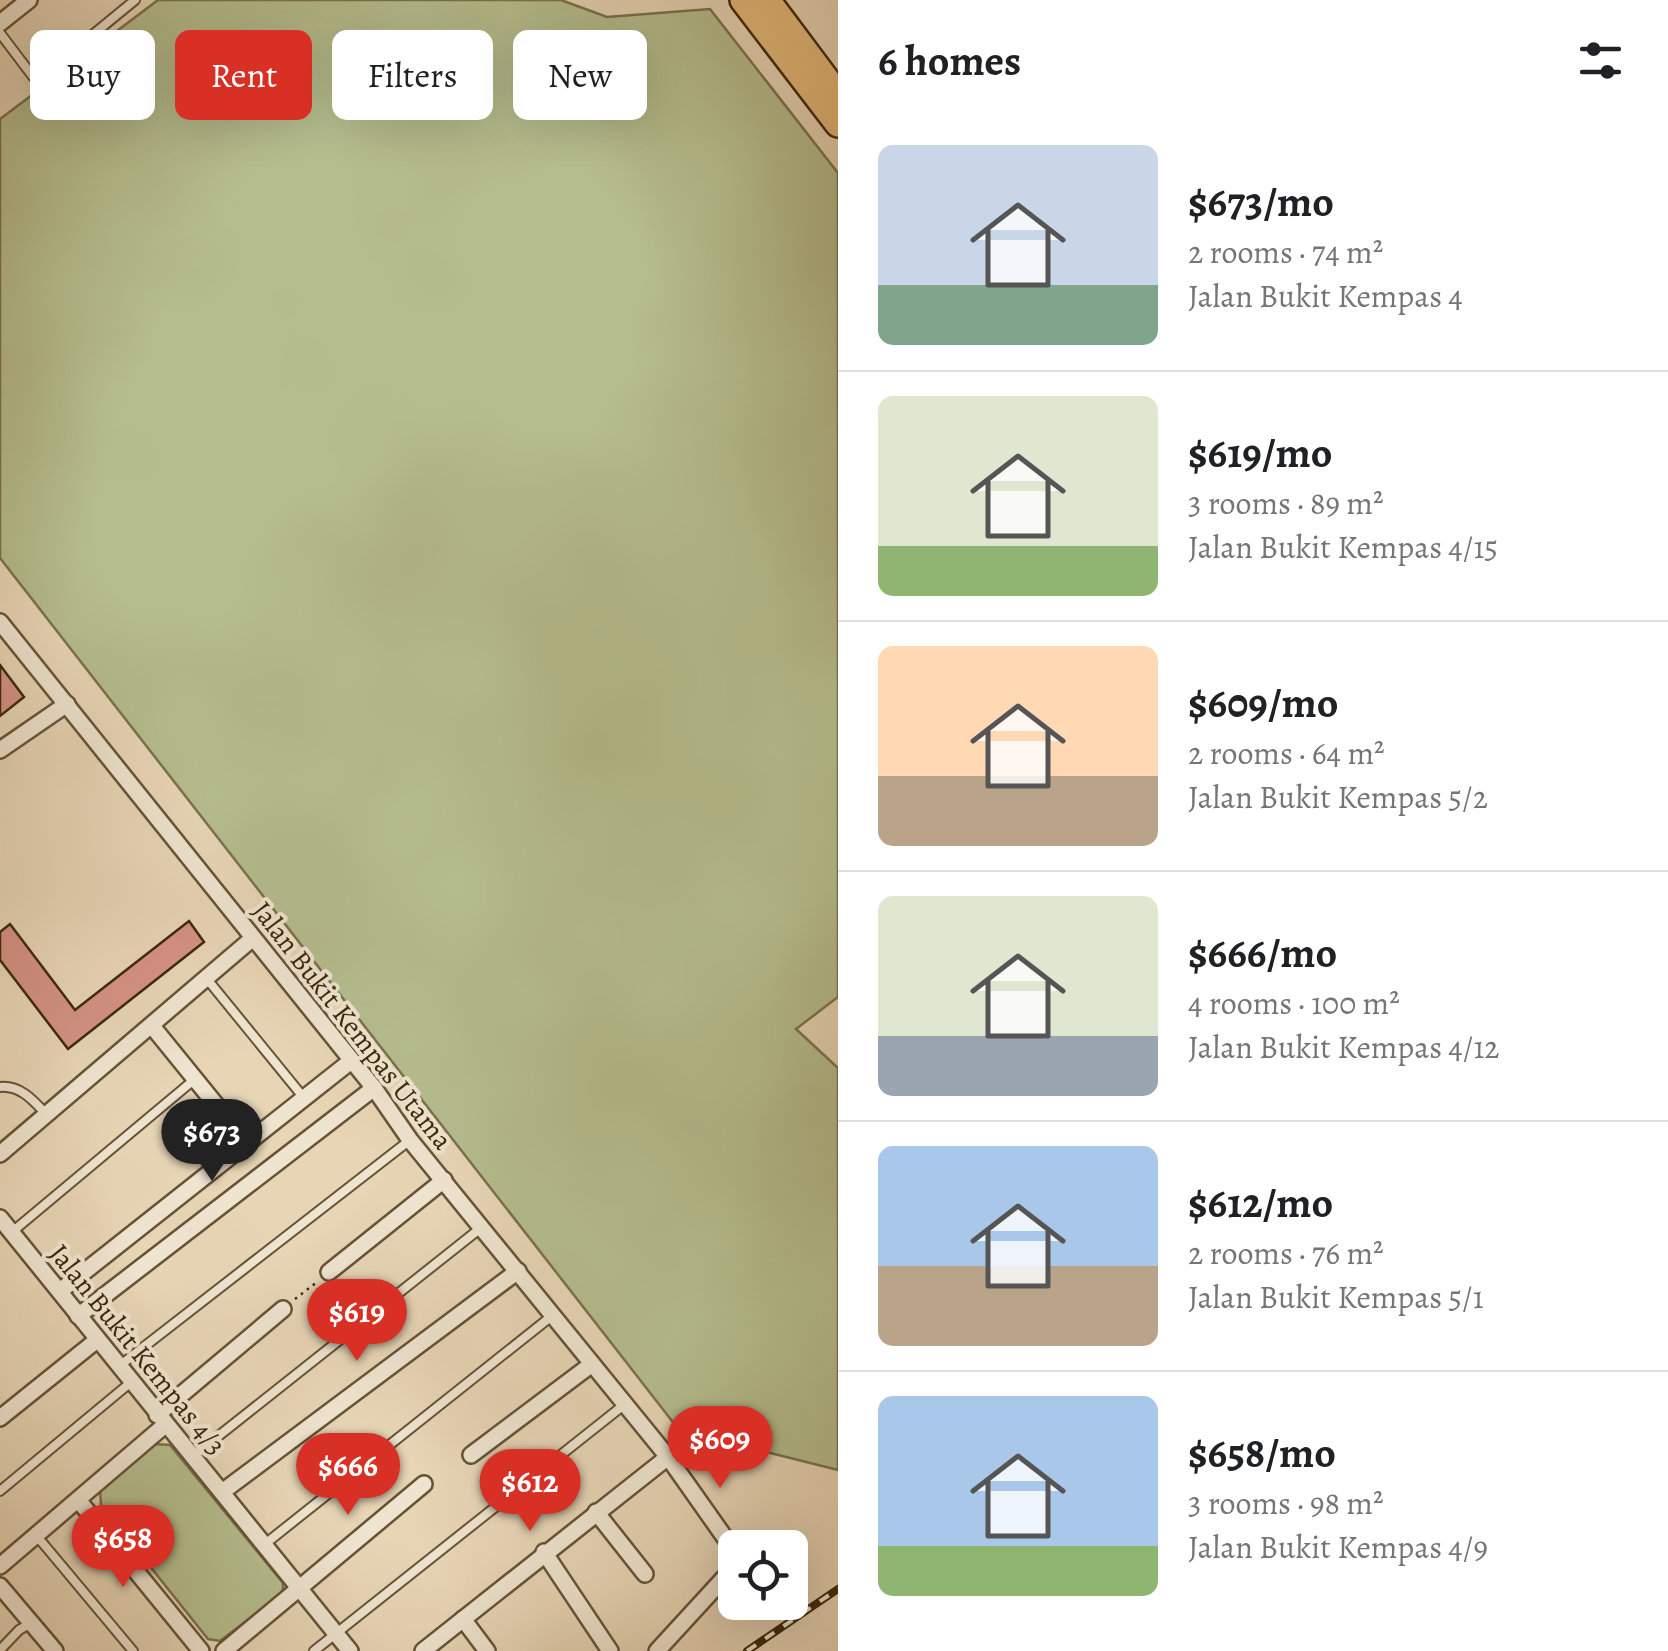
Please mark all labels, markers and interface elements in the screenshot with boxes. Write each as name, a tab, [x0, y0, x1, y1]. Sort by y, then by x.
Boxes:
chip: Buy	[30, 30, 155, 120]
chip: Rent	[175, 30, 312, 120]
chip: Filters	[332, 30, 493, 120]
chip: New	[513, 30, 647, 120]
text: 6 homes	[878, 32, 1021, 89]
icon: filters	[1573, 33, 1628, 88]
text: $673/mo	[1188, 173, 1334, 230]
icon: home	[958, 185, 1078, 305]
text: 2 rooms · 74 m²	[1188, 230, 1383, 274]
text: Jalan Bukit Kempas 4	[1188, 274, 1463, 318]
text: $619/mo	[1188, 424, 1332, 481]
icon: home	[958, 436, 1078, 556]
text: 3 rooms · 89 m²	[1188, 481, 1384, 525]
text: Jalan Bukit Kempas 4/15	[1188, 525, 1498, 569]
text: $609/mo	[1188, 674, 1338, 731]
icon: home	[958, 686, 1078, 806]
text: 2 rooms · 64 m²	[1188, 731, 1385, 775]
text: Jalan Bukit Kempas 5/2	[1188, 775, 1488, 819]
street label: Jalan Bukit Kempas Utama	[243, 894, 461, 1158]
text: $666/mo	[1188, 924, 1337, 981]
icon: home	[958, 936, 1078, 1056]
text: 4 rooms · 100 m²	[1188, 981, 1400, 1025]
text: Jalan Bukit Kempas 4/12	[1188, 1025, 1500, 1069]
pin: $673	[153, 1099, 271, 1184]
text: $673	[183, 1109, 241, 1153]
text: $612/mo	[1188, 1174, 1333, 1231]
icon: home	[958, 1186, 1078, 1306]
text: 2 rooms · 76 m²	[1188, 1231, 1384, 1275]
street label: Jalan Bukit Kempas 4/3	[40, 1236, 234, 1463]
text: Jalan Bukit Kempas 5/1	[1188, 1275, 1484, 1319]
pin: $619	[298, 1279, 416, 1364]
text: $619	[329, 1289, 385, 1333]
pin: $609	[661, 1406, 779, 1491]
text: $609	[690, 1416, 750, 1460]
text: $658/mo	[1188, 1424, 1336, 1481]
pin: $666	[289, 1433, 407, 1518]
icon: home	[958, 1436, 1078, 1556]
text: $666	[318, 1443, 378, 1487]
pin: $612	[471, 1449, 589, 1534]
text: $612	[502, 1459, 558, 1503]
text: 3 rooms · 98 m²	[1188, 1481, 1384, 1525]
pin: $658	[64, 1505, 182, 1590]
text: $658	[94, 1515, 152, 1559]
text: Jalan Bukit Kempas 4/9	[1188, 1525, 1488, 1569]
map controls	[718, 1530, 808, 1620]
button: locate	[718, 1530, 808, 1620]

